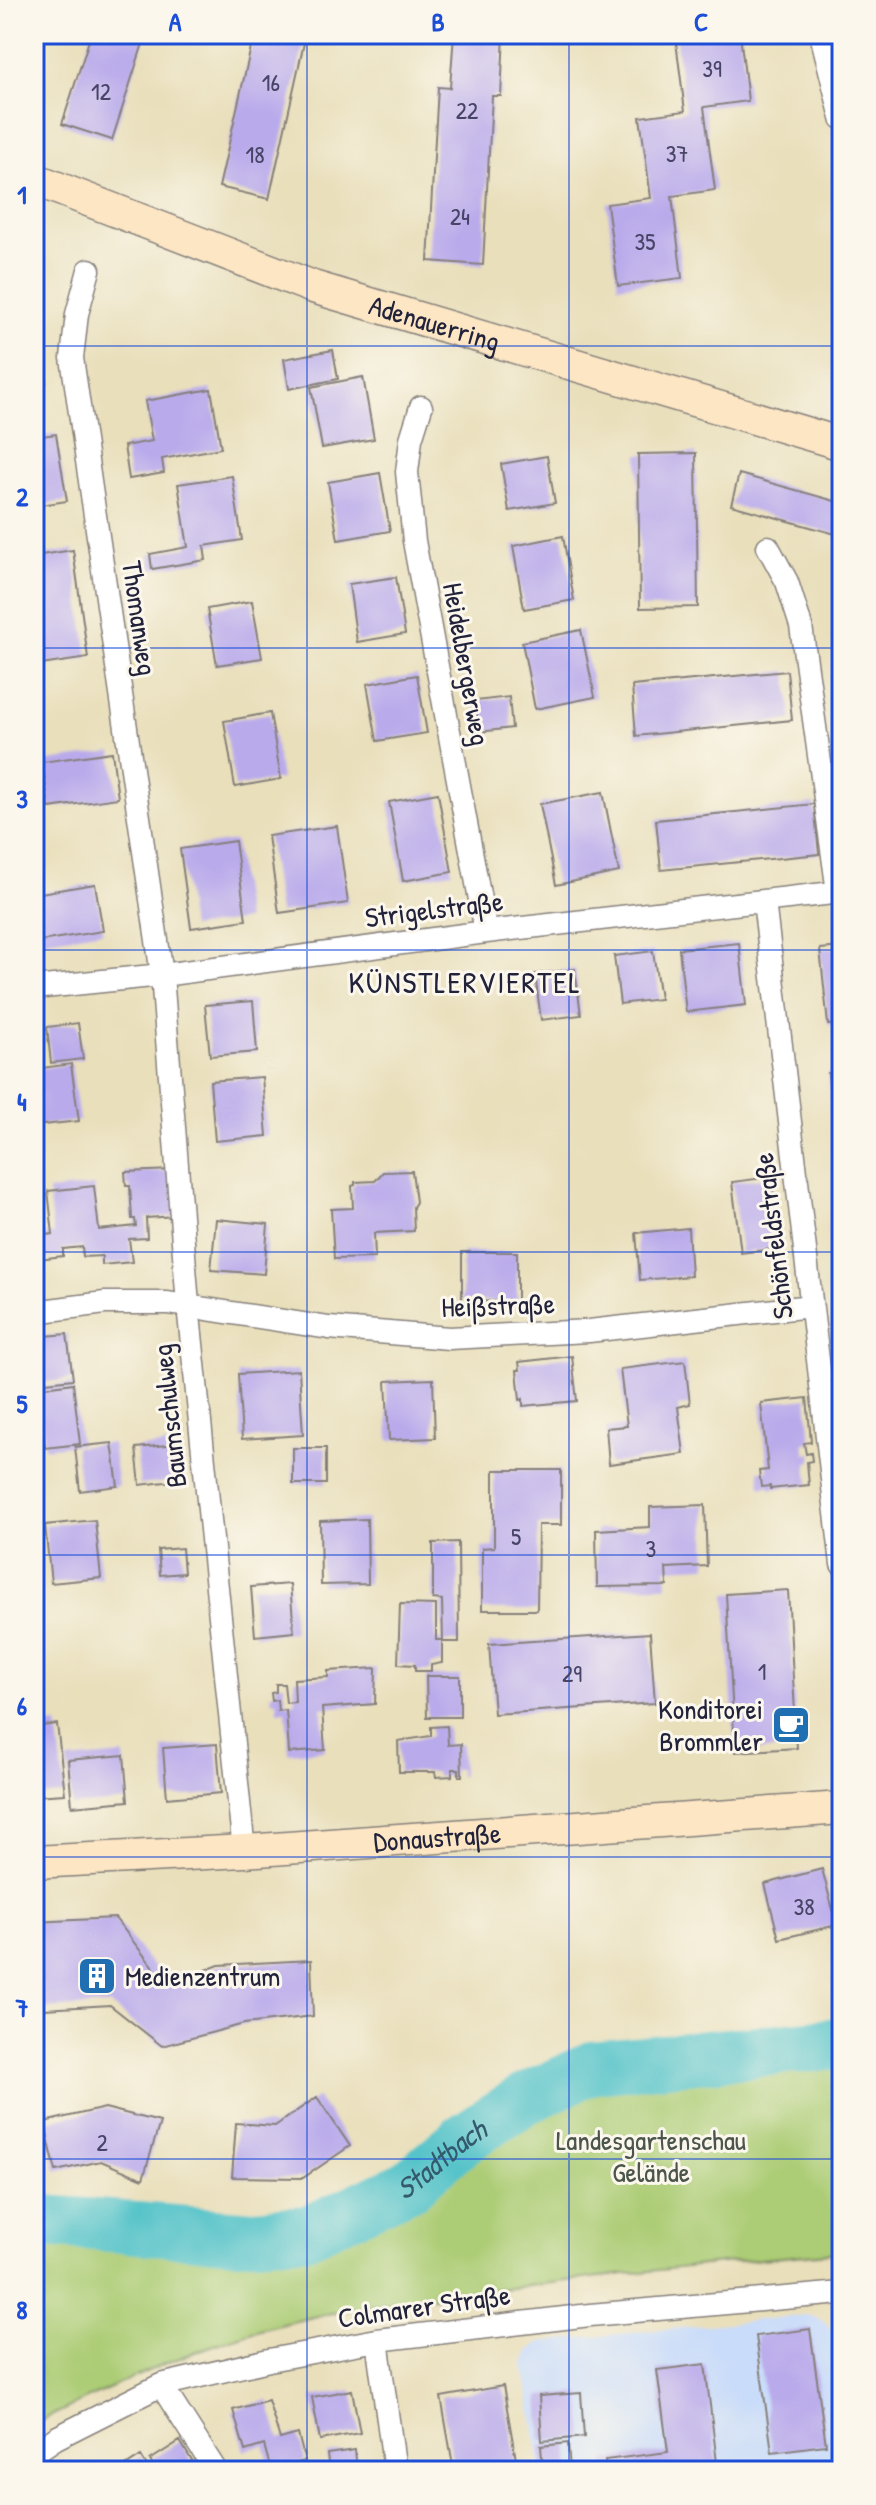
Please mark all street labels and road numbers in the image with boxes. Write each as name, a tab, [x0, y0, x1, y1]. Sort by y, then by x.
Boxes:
street label: Adenauerring	[365, 286, 505, 360]
street label: Thomanweg	[113, 558, 167, 678]
street label: Heidelbergerweg	[434, 580, 500, 748]
street label: Strigelstraße	[363, 882, 505, 936]
street label: Schönfeldstraße	[744, 1151, 802, 1321]
street label: Heißstraße	[441, 1284, 555, 1326]
street label: Baumschulweg	[143, 1342, 195, 1490]
street label: Donaustraße	[372, 1814, 502, 1861]
street label: Colmarer Straße	[335, 2275, 513, 2337]

